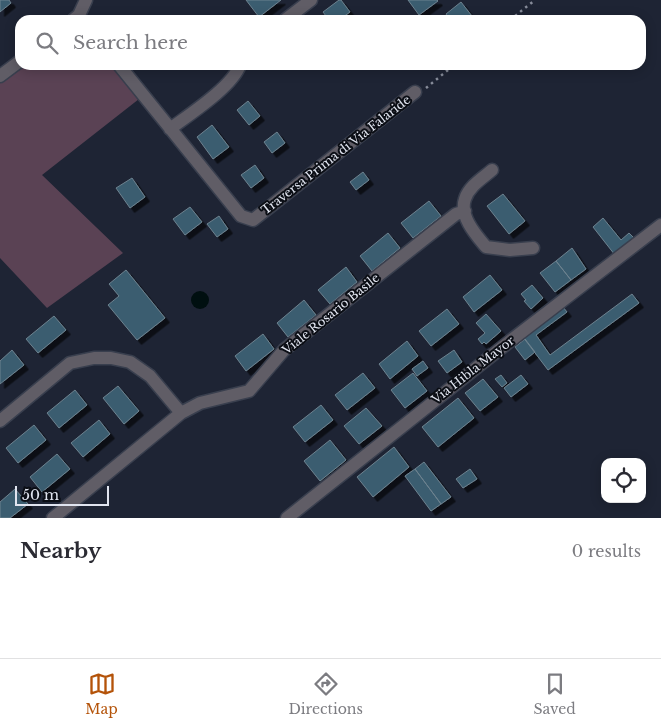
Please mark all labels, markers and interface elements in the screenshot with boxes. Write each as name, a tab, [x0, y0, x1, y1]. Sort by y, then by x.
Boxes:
search box	[15, 15, 646, 70]
icon: search	[33, 29, 61, 57]
text: Search here	[73, 31, 188, 54]
street label: Traversa Prima di Via Falaride	[258, 92, 413, 217]
street label: Viale Rosario Basile	[278, 270, 382, 358]
street label: Via Hibla Mayor	[428, 333, 517, 407]
map controls	[601, 458, 646, 503]
button: locate	[601, 458, 646, 503]
scale bar	[15, 483, 109, 506]
text: 50 m	[22, 486, 59, 504]
text: Nearby	[20, 538, 101, 564]
text: 0 results	[572, 541, 641, 561]
tab: Map	[85, 670, 118, 718]
tab: Directions	[288, 670, 363, 718]
tab: Saved	[533, 670, 576, 718]

